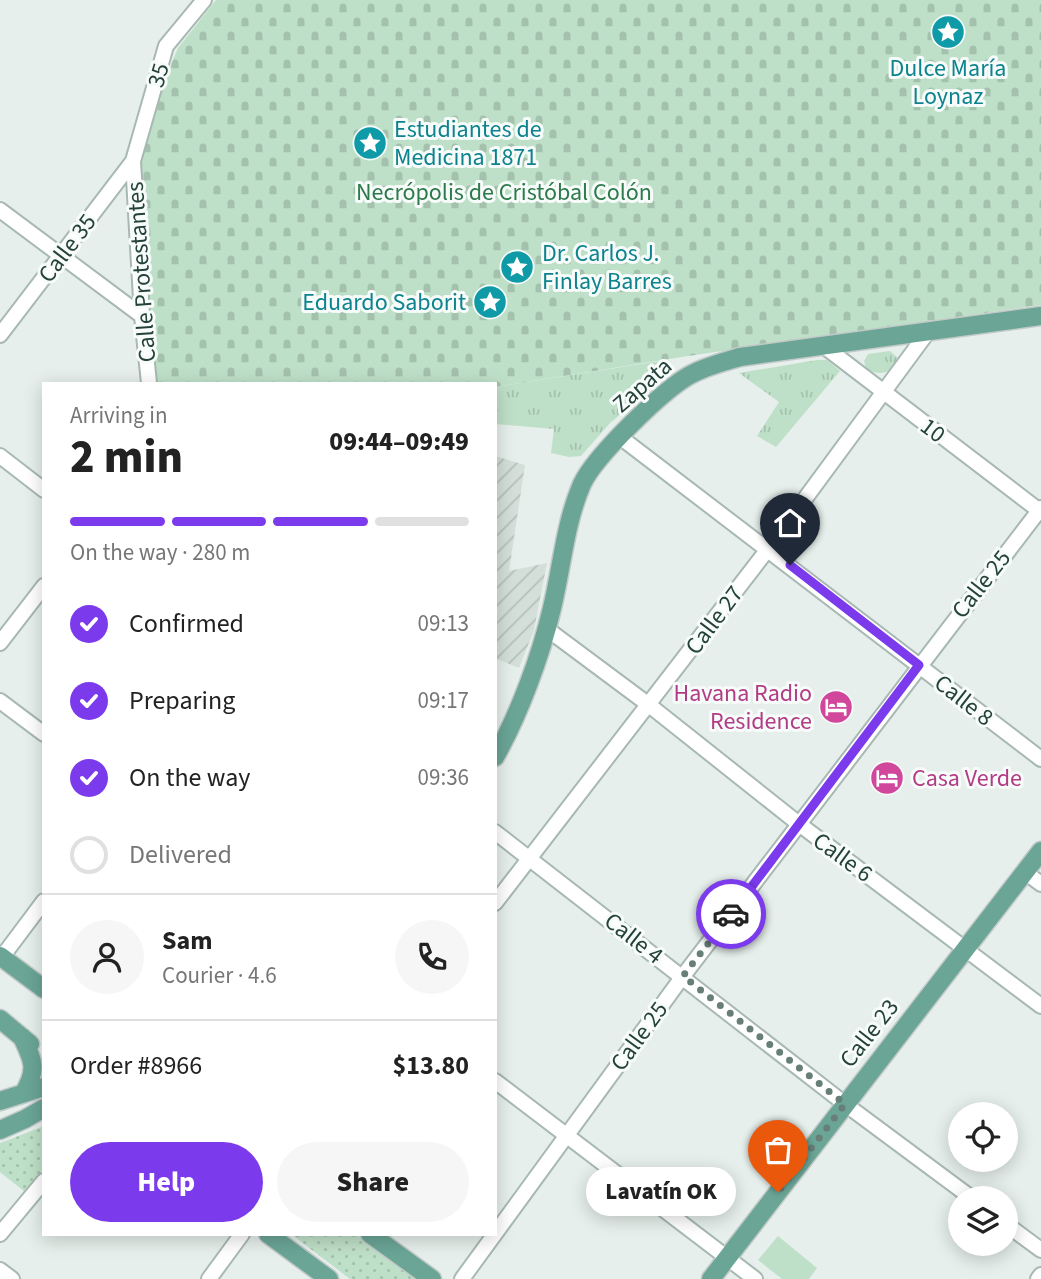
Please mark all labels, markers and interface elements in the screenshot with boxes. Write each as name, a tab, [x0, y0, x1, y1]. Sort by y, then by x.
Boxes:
place icon: Dulce María Loynaz	[929, 13, 967, 51]
place label: Dulce María Loynaz	[890, 51, 1006, 114]
street label: 35	[138, 59, 179, 91]
place label: Estudiantes de Medicina 1871	[394, 112, 542, 175]
place icon: Estudiantes de Medicina 1871	[351, 124, 389, 162]
park label: Necrópolis de Cristóbal Colón	[356, 175, 652, 210]
street label: Calle Protestantes	[118, 181, 165, 363]
street label: Calle 35	[30, 206, 105, 290]
place label: Dr. Carlos J. Finlay Barres	[542, 236, 672, 299]
place icon: Dr. Carlos J. Finlay Barres	[498, 248, 536, 286]
place icon: Eduardo Saborit	[471, 283, 509, 321]
place label: Eduardo Saborit	[302, 285, 466, 320]
street label: Zapata	[605, 350, 680, 421]
text: Arriving in	[70, 399, 168, 432]
street label: 10	[913, 409, 953, 452]
text: 09:44–09:49	[329, 423, 469, 460]
text: 2 min	[70, 425, 183, 490]
pin	[760, 493, 820, 565]
icon: home	[771, 504, 809, 542]
text: On the way · 280 m	[70, 536, 250, 569]
street label: Calle 25	[943, 543, 1019, 626]
street label: Calle 27	[677, 578, 752, 662]
icon: check	[70, 605, 108, 643]
text: Confirmed	[129, 605, 244, 642]
text: 09:13	[418, 607, 469, 640]
street label: Calle 8	[927, 666, 1001, 735]
place label: Havana Radio Residence	[674, 676, 812, 739]
icon: check	[70, 682, 108, 720]
text: Preparing	[129, 682, 235, 719]
text: 09:17	[418, 684, 469, 717]
hotel icon: Havana Radio Residence	[817, 688, 855, 726]
icon: check	[70, 759, 108, 797]
text: On the way	[129, 759, 250, 796]
hotel icon: Casa Verde	[868, 759, 906, 797]
text: 09:36	[418, 761, 469, 794]
place label: Casa Verde	[912, 761, 1022, 796]
street label: Calle 6	[805, 824, 880, 891]
text: Delivered	[129, 836, 232, 873]
courier	[696, 879, 766, 949]
icon: car	[712, 895, 750, 933]
street label: Calle 4	[597, 904, 671, 973]
button: person	[70, 920, 144, 994]
button: phone	[395, 920, 469, 994]
text: Sam	[162, 922, 212, 959]
text: Courier · 4.6	[162, 959, 277, 992]
street label: Calle 23	[831, 992, 907, 1075]
street label: Calle 25	[602, 994, 677, 1078]
text: Order #8966	[70, 1047, 202, 1084]
text: $13.80	[393, 1047, 469, 1084]
map controls	[948, 1102, 1018, 1256]
button: locate	[948, 1102, 1018, 1172]
pin	[748, 1120, 808, 1192]
icon: bag	[759, 1131, 797, 1169]
button: Help	[70, 1142, 263, 1222]
button: Share	[277, 1142, 469, 1222]
callout: Lavatín OK	[586, 1168, 736, 1216]
text: Lavatín OK	[605, 1175, 717, 1208]
button: layers	[948, 1186, 1018, 1256]

